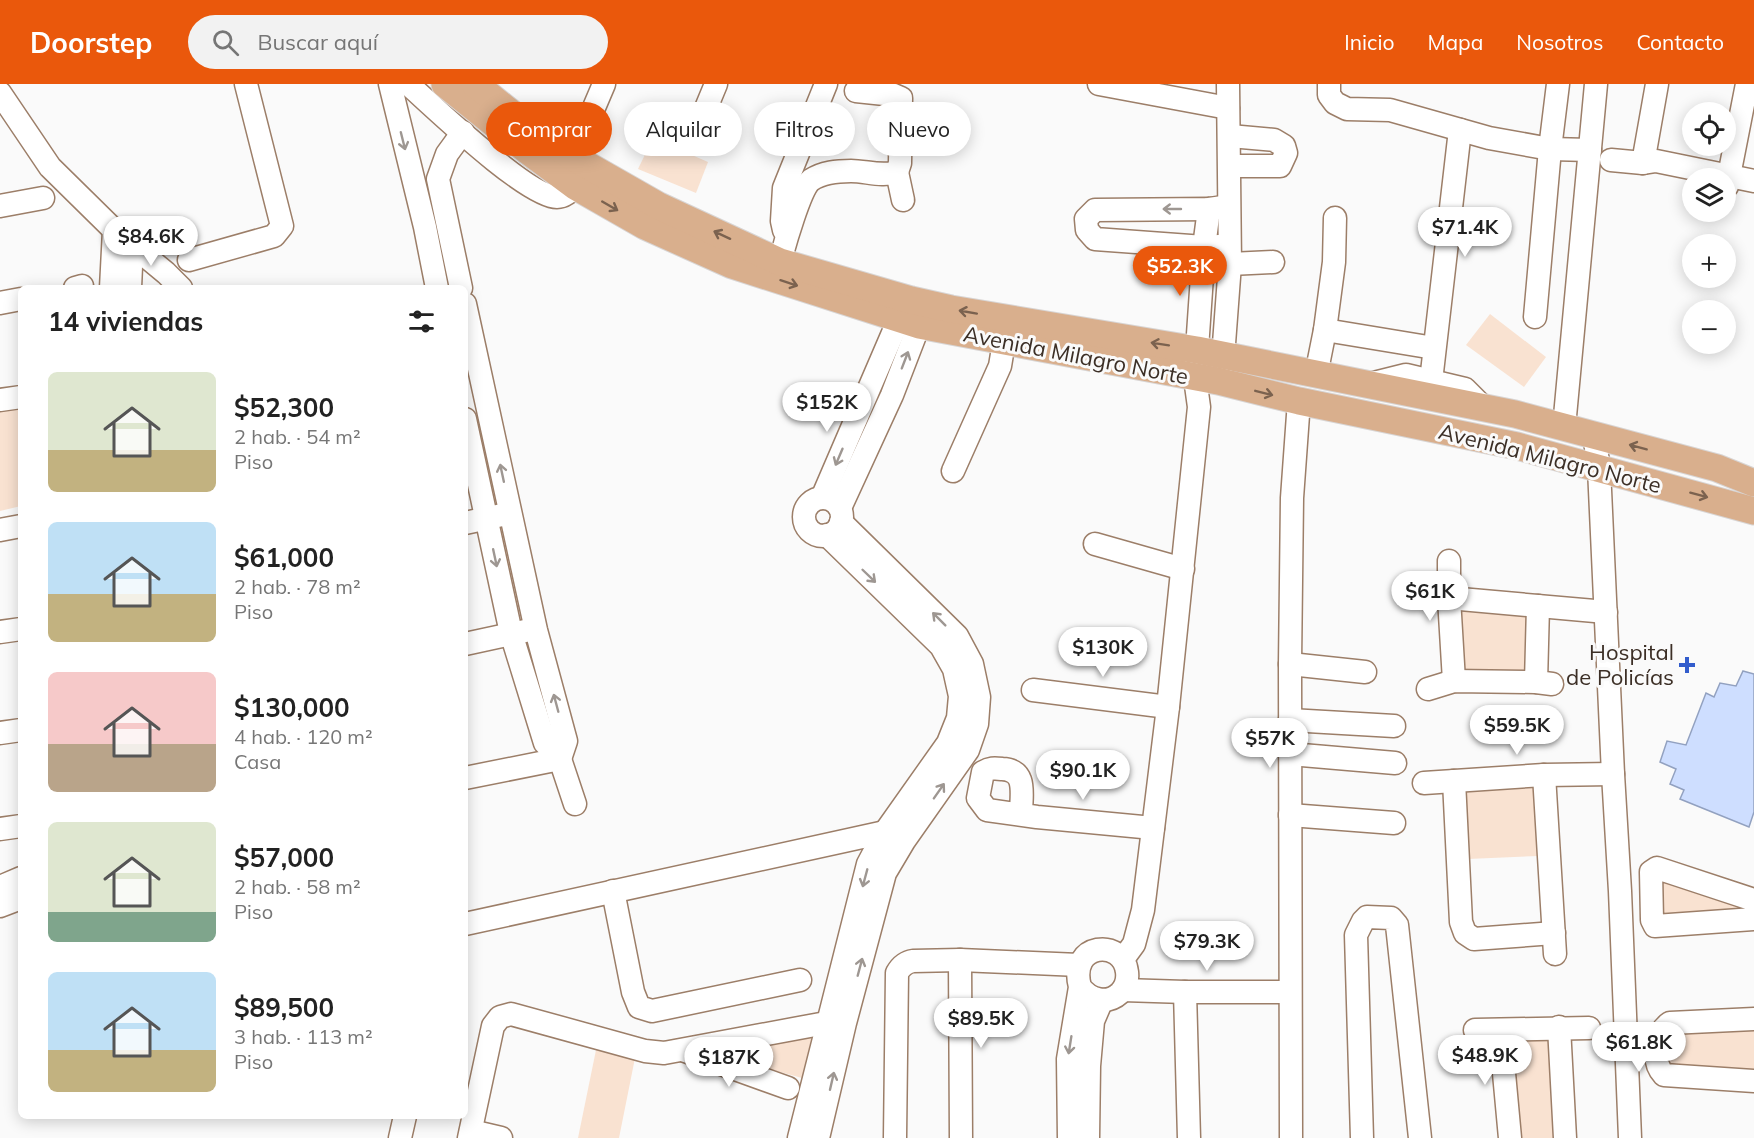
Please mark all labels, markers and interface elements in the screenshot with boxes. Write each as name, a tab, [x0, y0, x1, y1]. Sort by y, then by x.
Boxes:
search box	[188, 15, 608, 69]
text: Doorstep	[30, 25, 152, 60]
icon: search	[209, 26, 242, 59]
text: Buscar aquí	[257, 28, 378, 56]
text: Inicio	[1344, 29, 1394, 55]
text: Mapa	[1427, 29, 1483, 55]
text: Nosotros	[1516, 29, 1603, 55]
text: Contacto	[1636, 29, 1724, 55]
chip: Comprar	[486, 102, 612, 156]
chip: Alquilar	[624, 102, 742, 156]
chip: Filtros	[754, 102, 855, 156]
chip: Nuevo	[867, 102, 971, 156]
map controls	[1682, 102, 1736, 354]
button: locate	[1682, 102, 1736, 156]
one-way arrow	[398, 131, 410, 150]
button: layers	[1682, 168, 1736, 222]
one-way arrow	[601, 200, 618, 212]
one-way arrow	[1163, 203, 1183, 215]
pin: $71.4K	[1416, 207, 1514, 258]
text: $71.4K	[1432, 214, 1498, 239]
pin: $84.6K	[102, 216, 200, 267]
text: $84.6K	[118, 223, 184, 248]
one-way arrow	[714, 229, 732, 240]
button: +	[1682, 234, 1736, 288]
pin: $52.3K	[1131, 246, 1229, 297]
text: $52.3K	[1147, 253, 1213, 278]
one-way arrow	[779, 279, 798, 290]
button: −	[1682, 300, 1736, 354]
text: 14 viviendas	[48, 305, 203, 338]
icon: filters	[405, 305, 438, 338]
one-way arrow	[958, 306, 978, 317]
street label: Avenida Milagro Norte	[961, 319, 1191, 391]
one-way arrow	[1151, 339, 1170, 350]
one-way arrow	[901, 351, 912, 370]
pin: $152K	[785, 382, 869, 433]
one-way arrow	[1255, 387, 1274, 399]
text: $152K	[796, 389, 858, 414]
text: $52,300	[234, 391, 334, 424]
icon: home	[96, 396, 168, 468]
street label: Avenida Milagro Norte	[1436, 417, 1664, 499]
text: 2 hab. · 54 m²	[234, 424, 361, 449]
one-way arrow	[1629, 441, 1648, 452]
one-way arrow	[833, 448, 844, 466]
text: Piso	[234, 449, 273, 474]
one-way arrow	[496, 464, 507, 483]
one-way arrow	[1689, 490, 1708, 502]
text: $61,000	[234, 541, 334, 574]
icon: home	[96, 546, 168, 618]
one-way arrow	[490, 548, 501, 567]
one-way arrow	[861, 569, 876, 583]
pin: $61K	[1394, 571, 1466, 622]
text: 2 hab. · 78 m²	[234, 574, 361, 599]
text: $61K	[1405, 578, 1455, 603]
text: Piso	[234, 599, 273, 624]
one-way arrow	[932, 612, 947, 626]
pin: $130K	[1061, 627, 1145, 678]
text: $130K	[1072, 634, 1134, 659]
place label: Hospital de Policías	[1566, 638, 1674, 691]
marker: Hospital de Policías	[1678, 656, 1696, 674]
text: $130,000	[234, 691, 350, 724]
one-way arrow	[550, 694, 561, 713]
icon: home	[96, 696, 168, 768]
pin: $59.5K	[1468, 705, 1566, 756]
text: $59.5K	[1484, 712, 1550, 737]
pin: $57K	[1234, 718, 1306, 769]
text: 4 hab. · 120 m²	[234, 724, 373, 749]
text: $57K	[1245, 725, 1295, 750]
text: Casa	[234, 749, 281, 774]
pin: $90.1K	[1034, 750, 1132, 801]
text: $90.1K	[1050, 757, 1116, 782]
one-way arrow	[933, 784, 945, 800]
text: $57,000	[234, 841, 334, 874]
icon: home	[96, 846, 168, 918]
one-way arrow	[858, 868, 870, 887]
text: 2 hab. · 58 m²	[234, 874, 361, 899]
text: Piso	[234, 899, 273, 924]
pin: $79.3K	[1158, 921, 1256, 972]
text: $79.3K	[1174, 928, 1240, 953]
one-way arrow	[855, 957, 867, 976]
text: $89,500	[234, 991, 334, 1024]
icon: home	[96, 996, 168, 1068]
pin: $89.5K	[932, 998, 1030, 1049]
text: $89.5K	[948, 1005, 1014, 1030]
pin: $61.8K	[1590, 1022, 1688, 1073]
text: 3 hab. · 113 m²	[234, 1024, 373, 1049]
text: $61.8K	[1606, 1029, 1672, 1054]
one-way arrow	[1065, 1034, 1076, 1054]
pin: $48.9K	[1436, 1035, 1534, 1086]
pin: $187K	[687, 1037, 771, 1088]
text: $48.9K	[1452, 1042, 1518, 1067]
text: $187K	[698, 1044, 760, 1069]
text: Piso	[234, 1049, 273, 1074]
one-way arrow	[826, 1072, 838, 1091]

